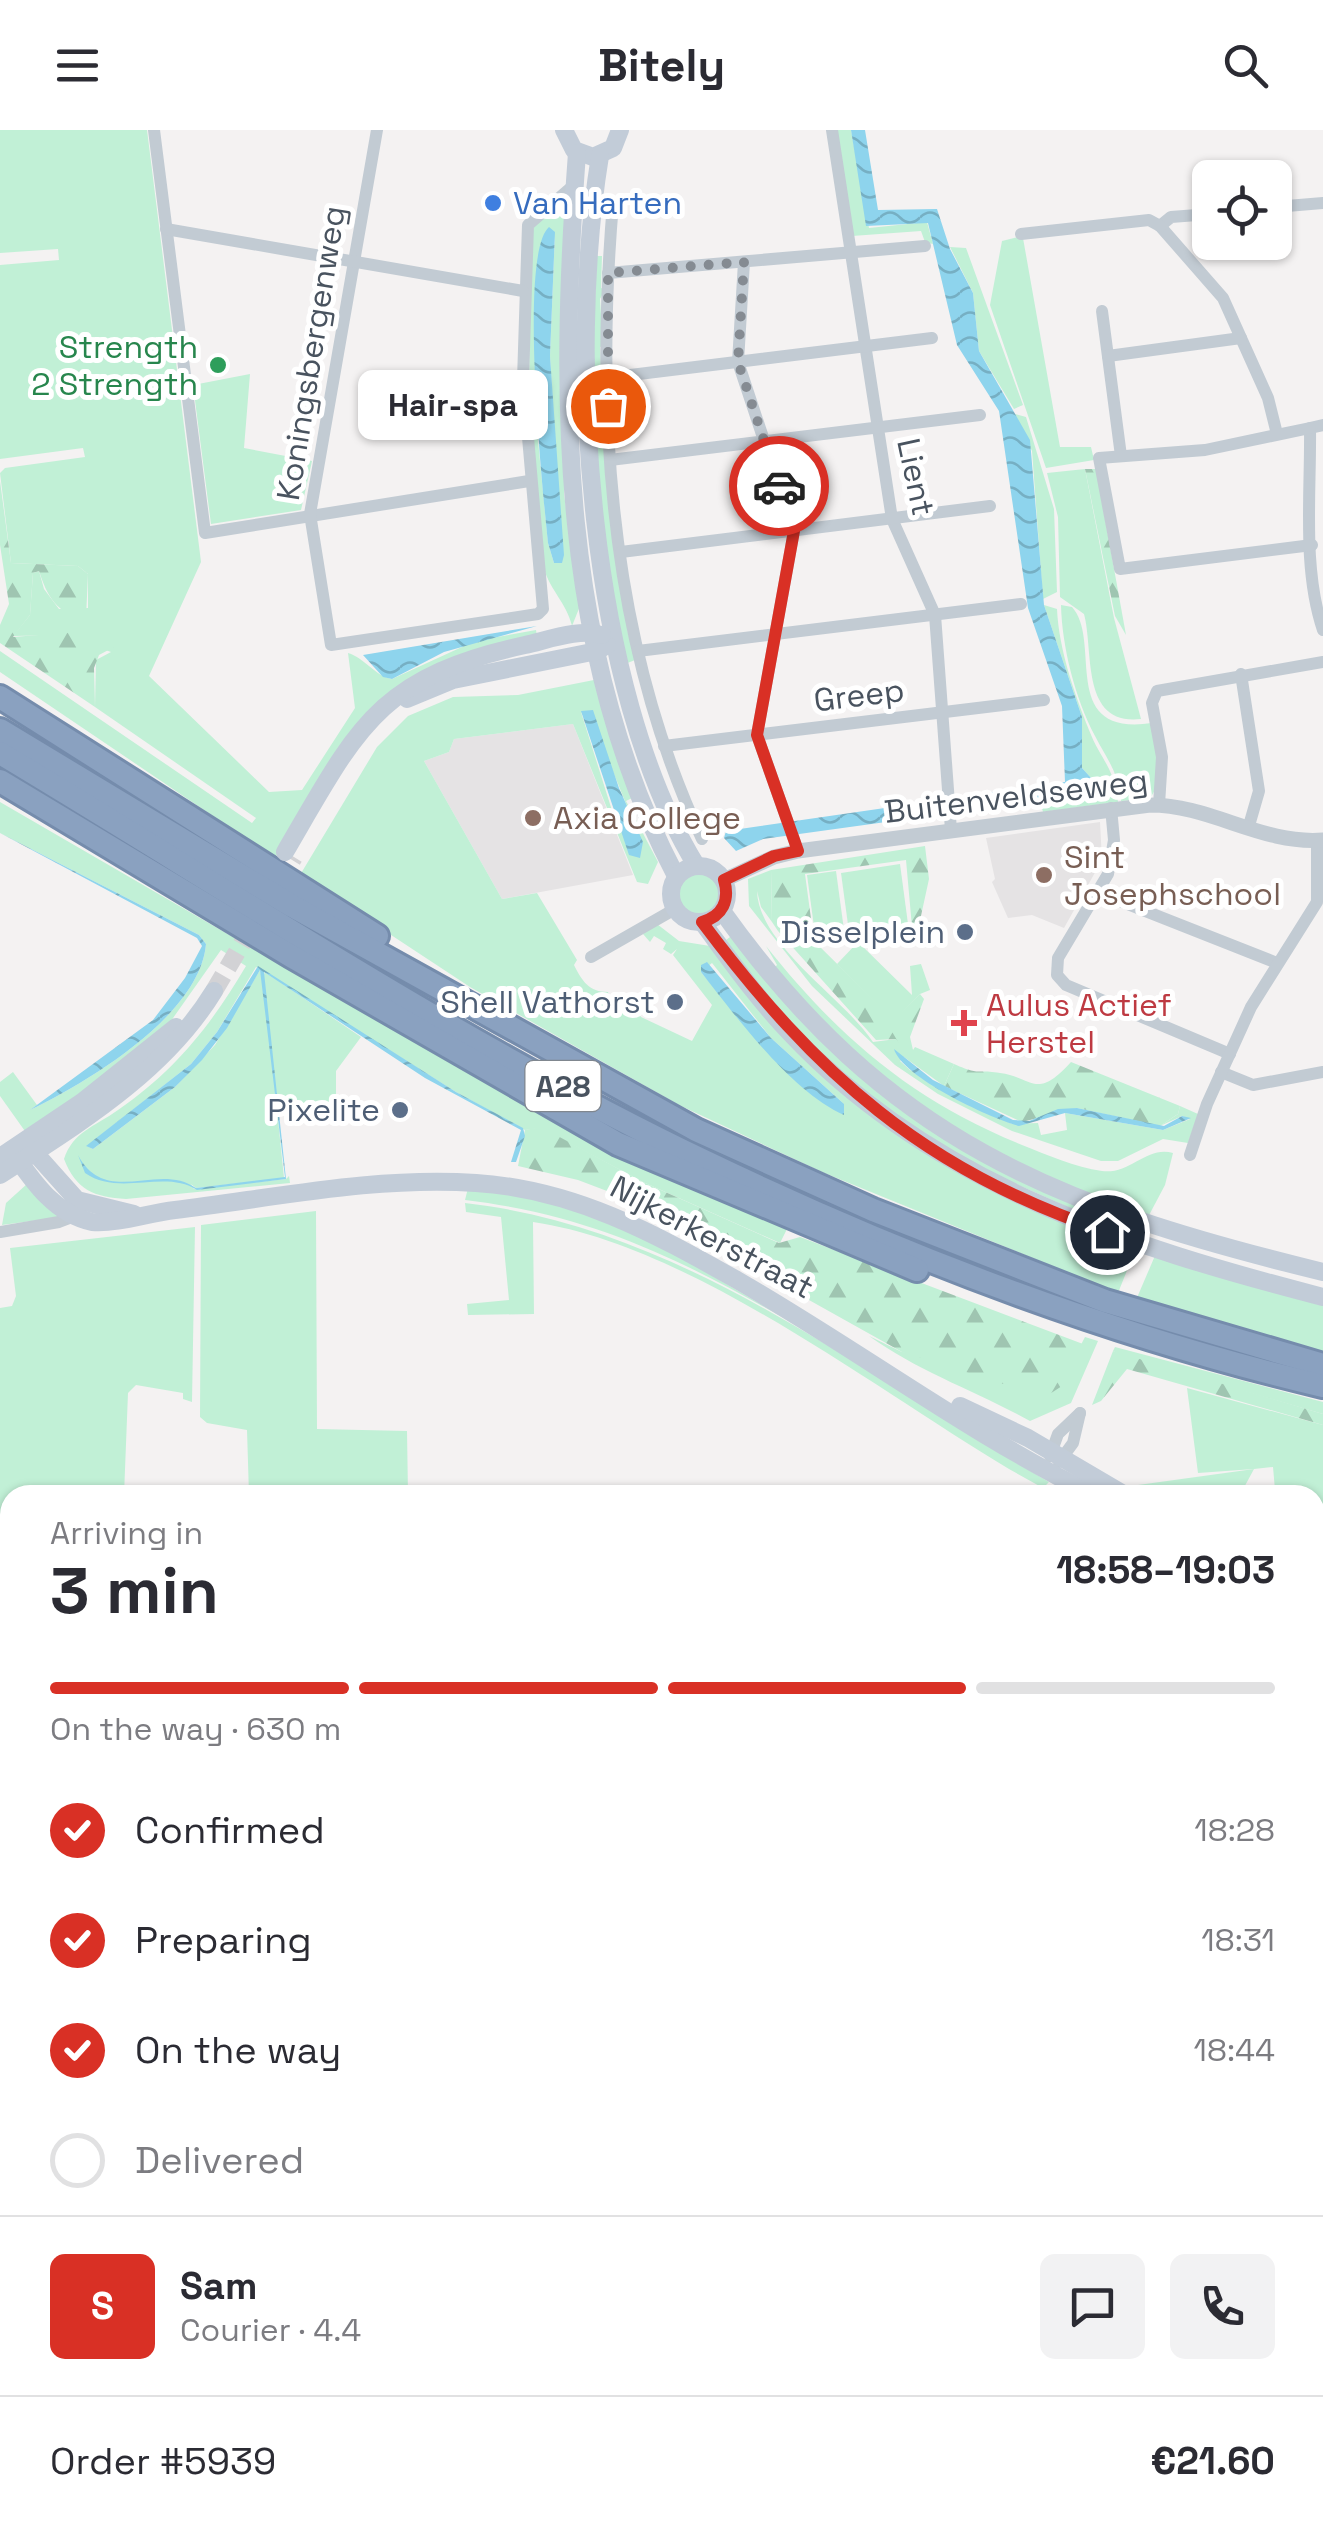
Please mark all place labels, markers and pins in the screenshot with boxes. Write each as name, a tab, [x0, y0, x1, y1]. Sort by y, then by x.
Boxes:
place label: Van Harten	[513, 183, 682, 223]
marker: Van Harten	[482, 192, 504, 214]
place label: Strength 2 Strength	[31, 327, 198, 404]
marker: Strength 2 Strength	[207, 354, 229, 376]
pin	[566, 364, 651, 449]
callout: Hair-spa	[358, 371, 548, 441]
place label: Axia College	[553, 798, 741, 838]
marker: Axia College	[522, 807, 544, 829]
place label: Sint Josephschool	[1064, 837, 1281, 914]
marker: Sint Josephschool	[1033, 864, 1055, 886]
place label: Disselplein	[781, 912, 945, 952]
marker: Disselplein	[954, 921, 976, 943]
place label: Shell Vathorst	[440, 982, 655, 1022]
place label: Aulus Actief Herstel	[986, 985, 1172, 1062]
marker: Shell Vathorst	[664, 991, 686, 1013]
marker: Aulus Actief Herstel	[951, 1010, 977, 1036]
place label: Pixelite	[267, 1090, 380, 1130]
marker: Pixelite	[389, 1099, 411, 1121]
pin	[1065, 1190, 1150, 1275]

